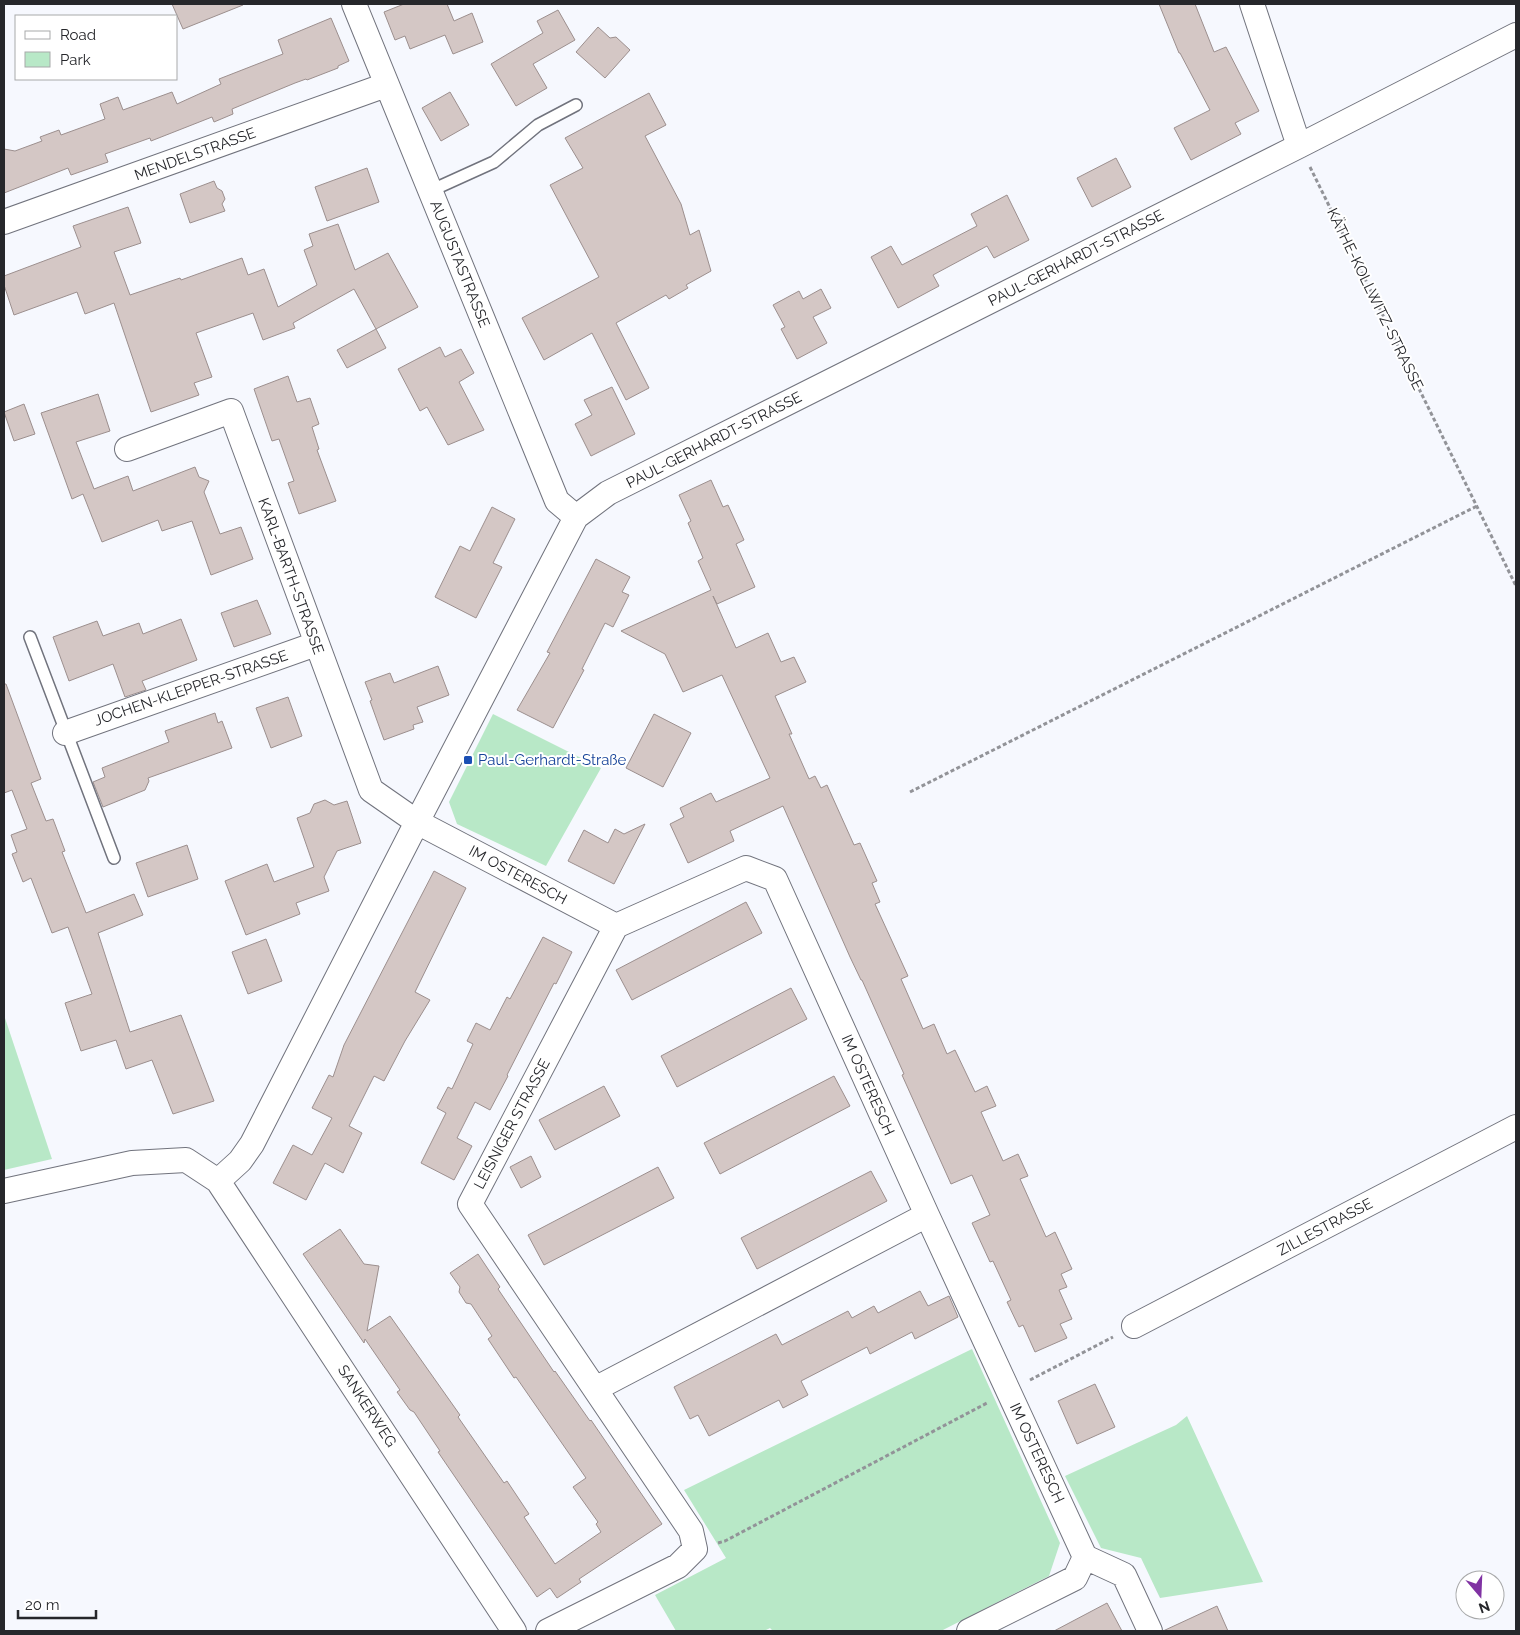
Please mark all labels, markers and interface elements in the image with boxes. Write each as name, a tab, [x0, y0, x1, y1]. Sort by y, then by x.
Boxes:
legend	[15, 15, 178, 80]
text: Road	[60, 26, 96, 44]
text: Park	[60, 51, 91, 69]
street label: MENDELSTRASSE	[132, 124, 258, 184]
street label: AUGUSTASTRASSE	[426, 198, 494, 330]
street label: KÄTHE-KOLLWITZ-STRASSE	[1323, 205, 1428, 393]
street label: PAUL-GERHARDT-STRASSE	[985, 206, 1167, 310]
street label: PAUL-GERHARDT-STRASSE	[623, 388, 805, 492]
street label: KARL-BARTH-STRASSE	[254, 495, 328, 657]
street label: JOCHEN-KLEPPER-STRASSE	[92, 646, 290, 730]
place label: Paul-Gerhardt-Straße	[478, 751, 627, 769]
marker: Paul-Gerhardt-Straße	[462, 754, 474, 766]
street label: IM OSTERESCH	[466, 842, 570, 908]
street label: IM OSTERESCH	[838, 1032, 898, 1138]
street label: LEISNIGER STRASSE	[470, 1056, 554, 1192]
street label: ZILLESTRASSE	[1274, 1194, 1376, 1260]
street label: SANKERWEG	[334, 1362, 400, 1450]
street label: IM OSTERESCH	[1006, 1400, 1068, 1506]
north arrow	[1455, 1570, 1505, 1620]
scale bar	[18, 1588, 95, 1620]
text: 20 m	[25, 1596, 60, 1614]
text: N	[1477, 1598, 1492, 1617]

